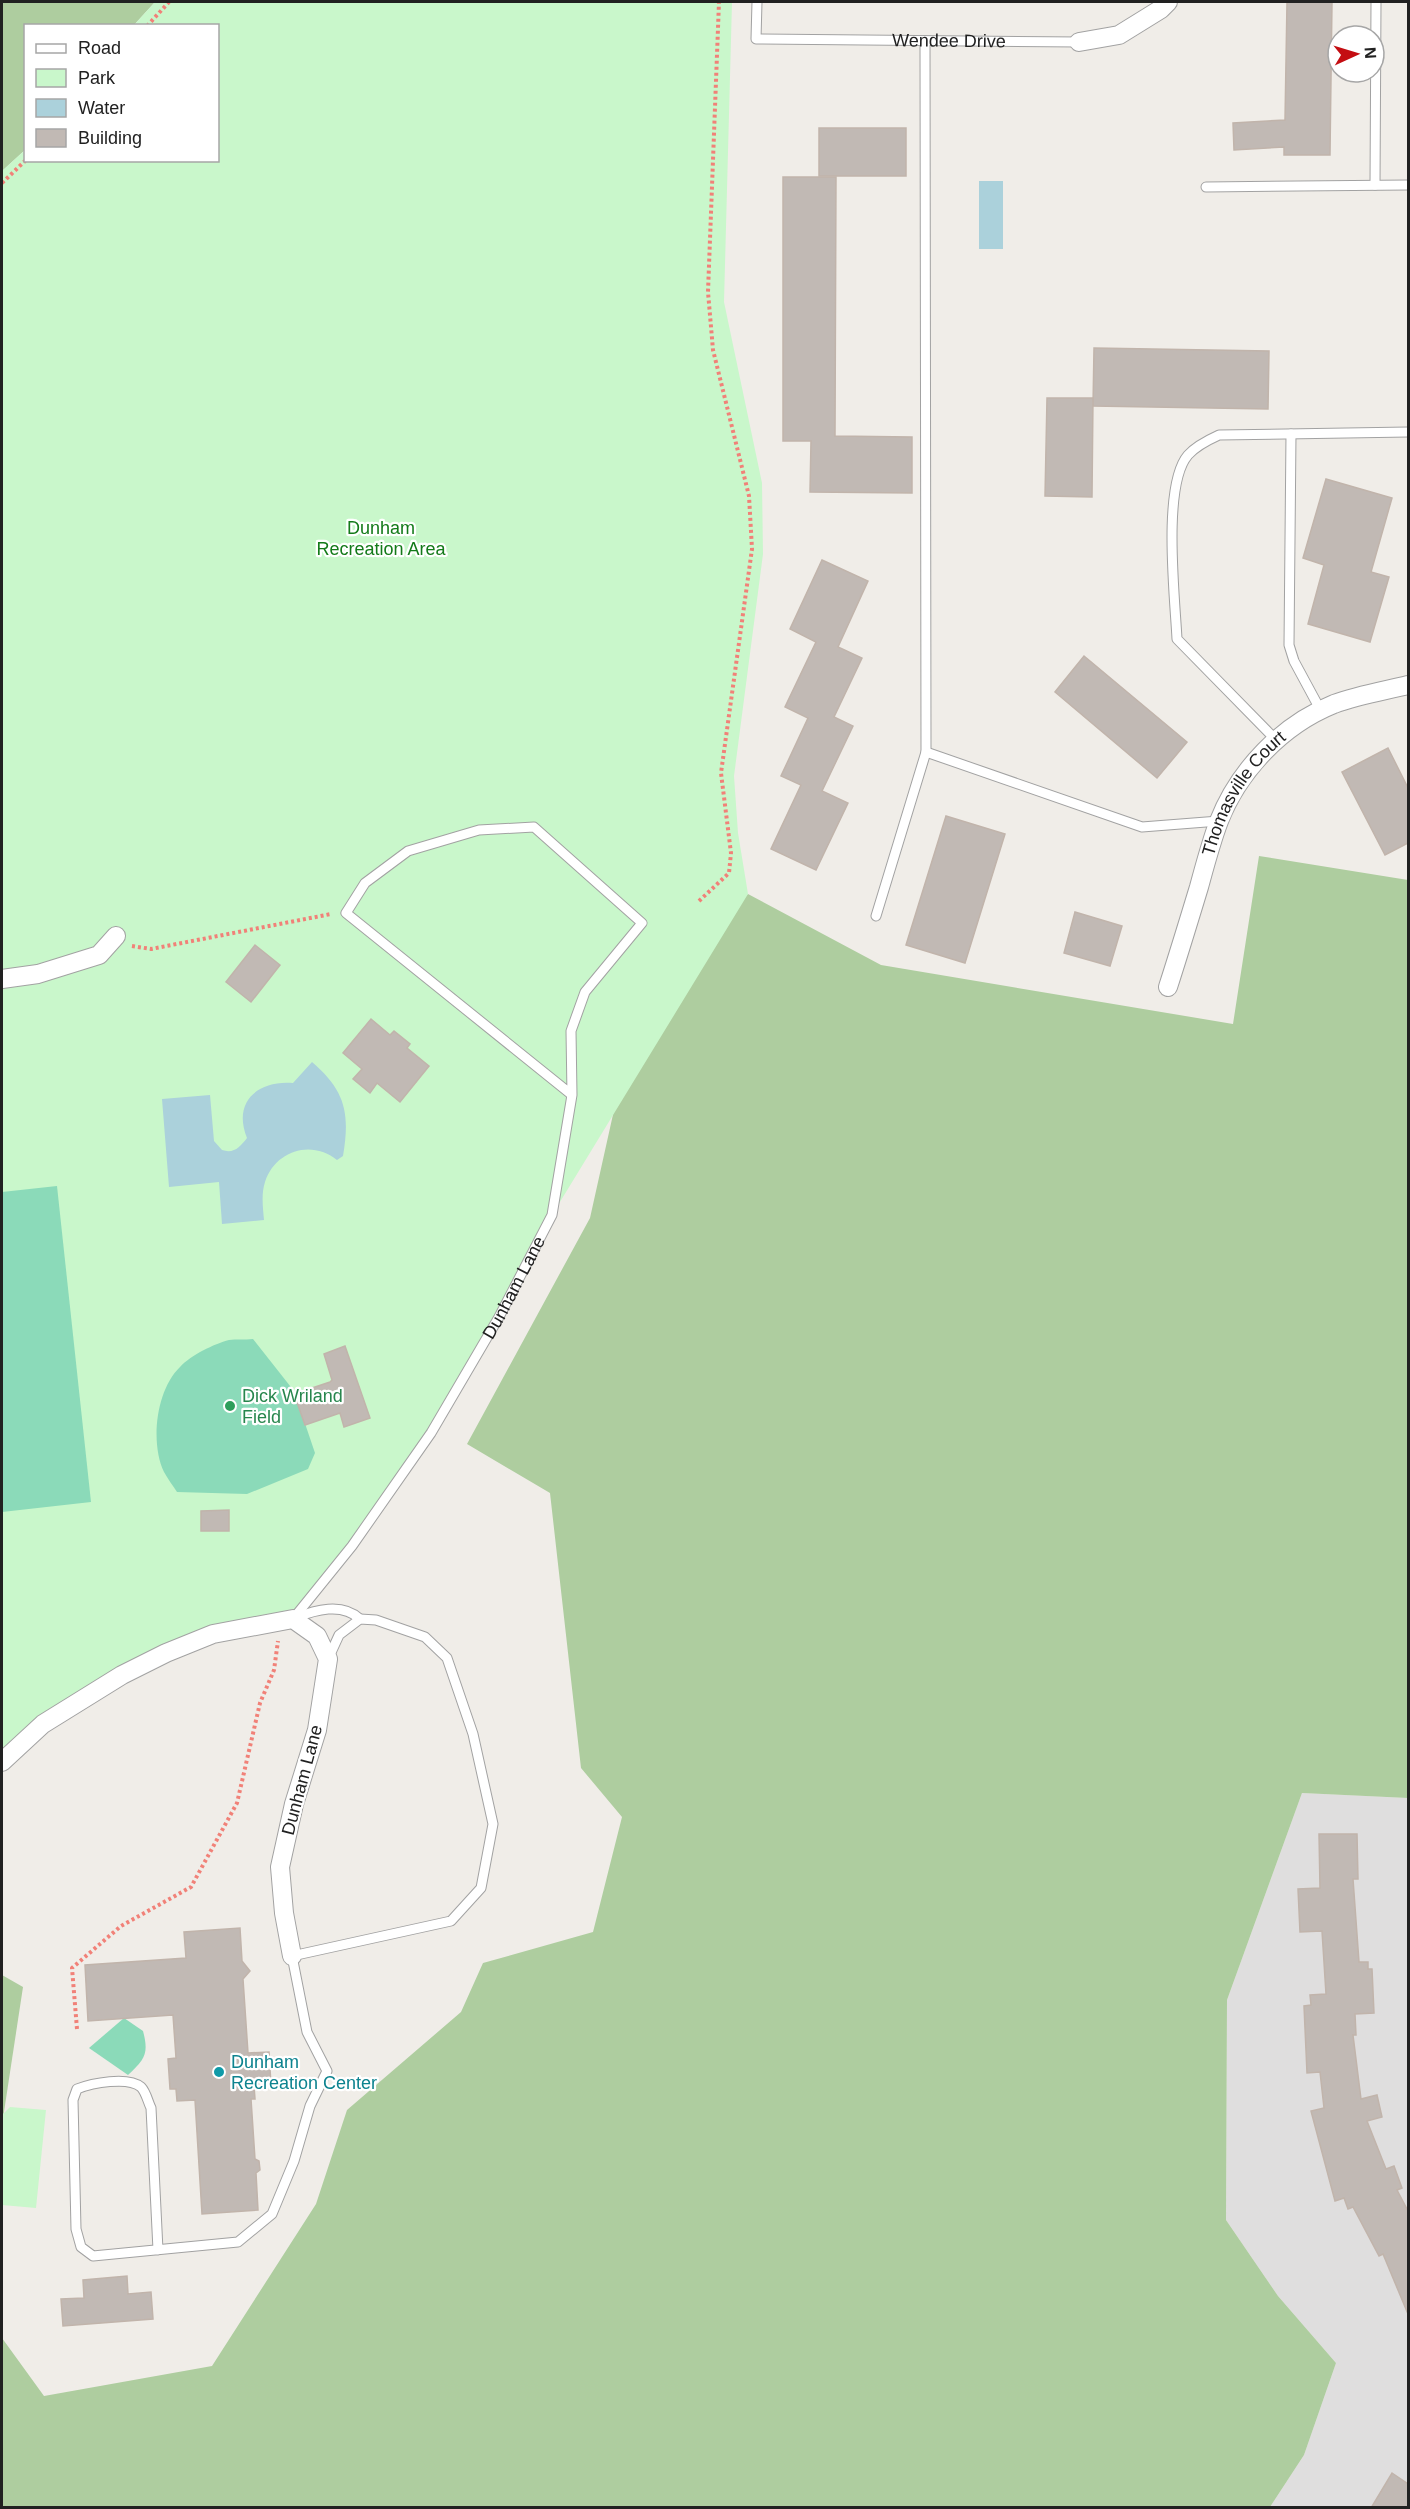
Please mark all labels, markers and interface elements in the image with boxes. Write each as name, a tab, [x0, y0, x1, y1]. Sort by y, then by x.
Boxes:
legend	[24, 24, 219, 162]
north arrow	[1326, 24, 1386, 84]
street label: Wendee Drive	[892, 30, 1006, 51]
text: Road	[78, 38, 121, 58]
text: N	[1362, 47, 1379, 59]
text: Park	[78, 68, 116, 88]
text: Water	[78, 98, 125, 118]
text: Building	[78, 128, 142, 148]
park label: Dunham Recreation Area	[316, 518, 447, 559]
street label: Thomasville Court	[1198, 727, 1289, 858]
street label: Dunham Lane	[478, 1233, 549, 1343]
place label: Dick Wriland Field	[242, 1386, 343, 1427]
marker: Dick Wriland Field	[223, 1399, 237, 1413]
street label: Dunham Lane	[278, 1723, 326, 1837]
place label: Dunham Recreation Center	[231, 2052, 377, 2093]
marker: Dunham Recreation Center	[212, 2065, 226, 2079]

